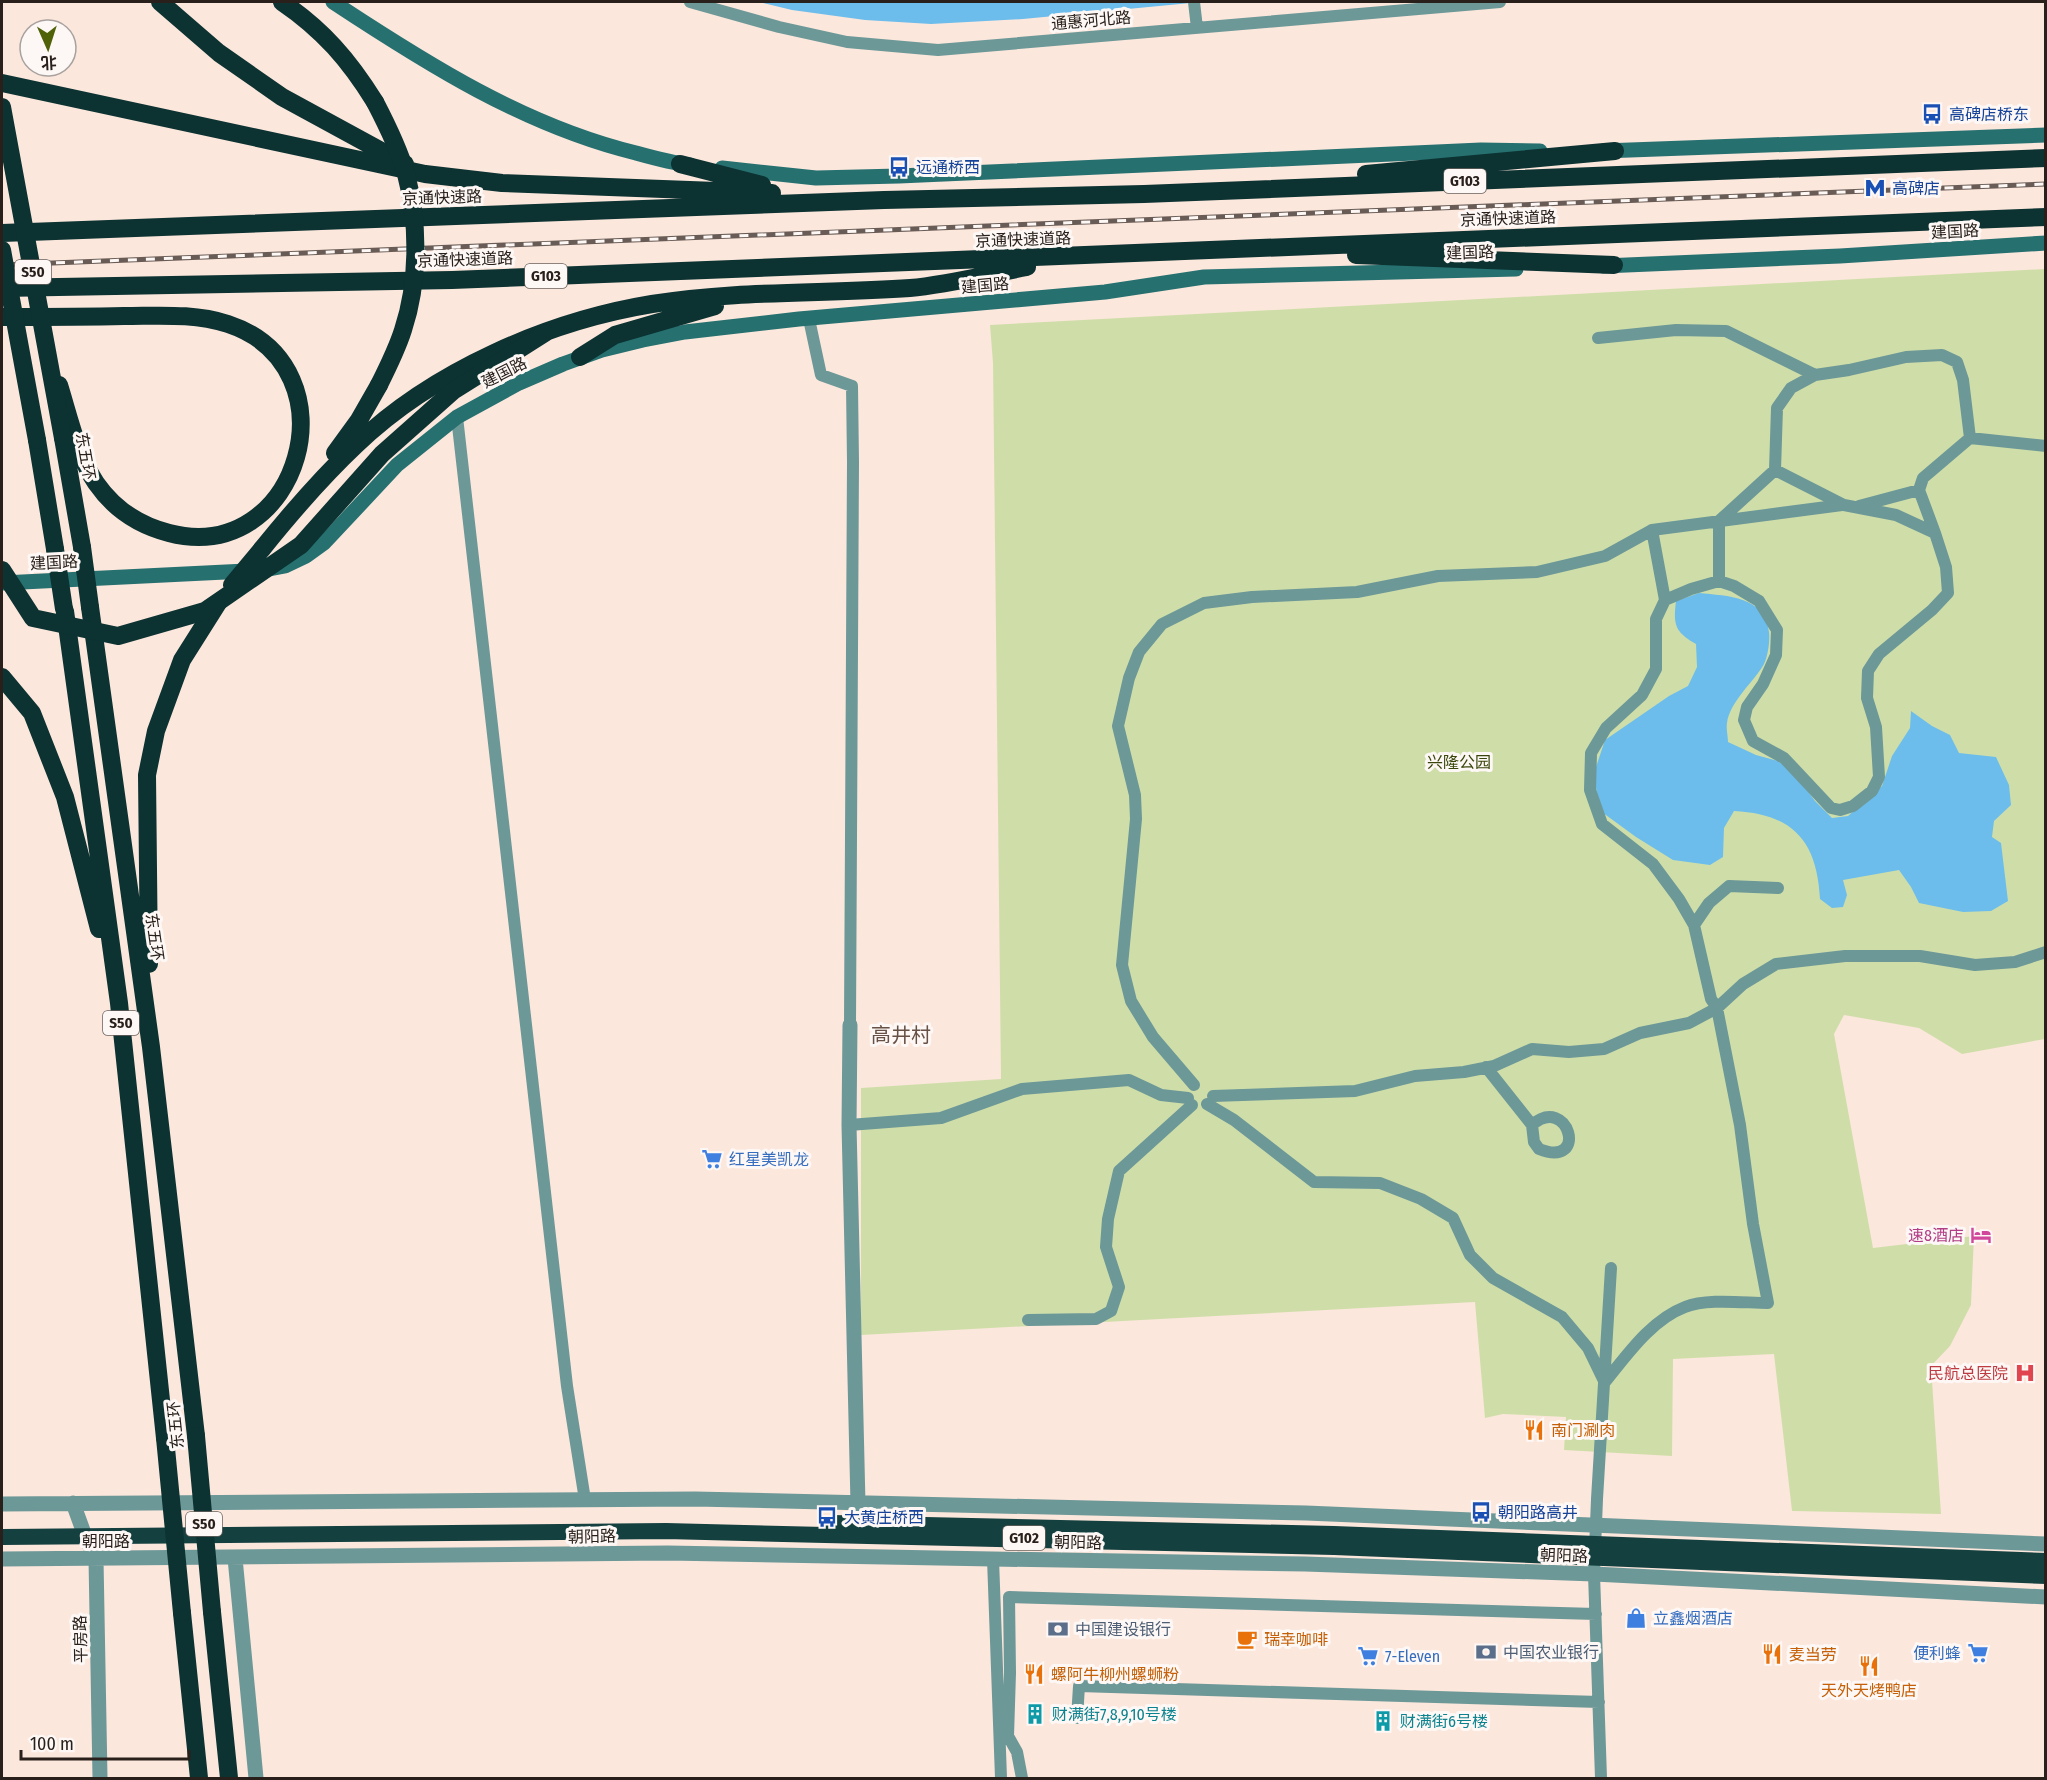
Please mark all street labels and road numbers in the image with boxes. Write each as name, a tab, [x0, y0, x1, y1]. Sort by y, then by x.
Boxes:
street label: 通惠河北路	[1050, 8, 1132, 33]
road number: G103	[1444, 169, 1486, 193]
street label: 京通快速路	[402, 187, 482, 208]
street label: 京通快速道路	[1460, 207, 1556, 230]
street label: 建国路	[1931, 221, 1979, 242]
street label: 京通快速道路	[975, 228, 1071, 251]
street label: 建国路	[1446, 242, 1494, 263]
street label: 京通快速道路	[417, 248, 513, 271]
road number: S50	[15, 260, 51, 284]
road number: G103	[525, 264, 567, 288]
street label: 建国路	[960, 274, 1010, 297]
street label: 建国路	[479, 353, 530, 392]
street label: 东五环	[72, 431, 99, 481]
street label: 建国路	[30, 552, 78, 573]
street label: 东五环	[142, 912, 167, 962]
road number: S50	[103, 1011, 139, 1035]
street label: 东五环	[164, 1400, 187, 1450]
road number: S50	[186, 1512, 222, 1536]
road number: G102	[1003, 1526, 1045, 1550]
street label: 朝阳路	[568, 1527, 616, 1546]
street label: 朝阳路	[82, 1532, 130, 1551]
street label: 朝阳路	[1054, 1533, 1102, 1552]
street label: 朝阳路	[1540, 1545, 1588, 1566]
street label: 平房路	[71, 1615, 90, 1663]

